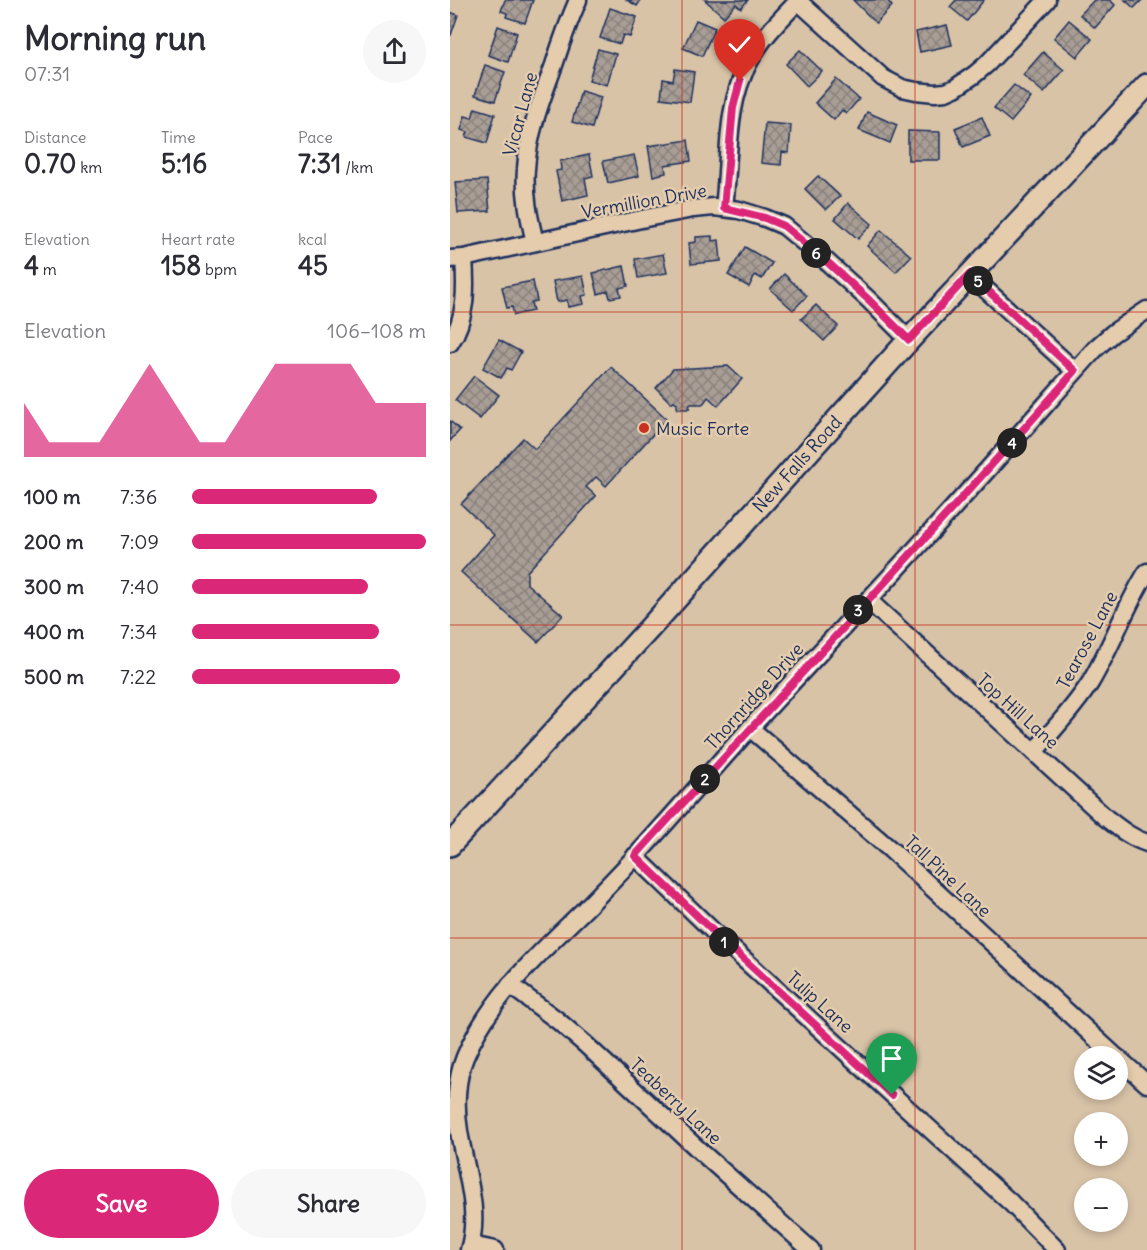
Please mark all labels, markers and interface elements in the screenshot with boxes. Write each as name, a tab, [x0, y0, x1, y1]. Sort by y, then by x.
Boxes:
text: Morning run	[24, 17, 206, 59]
pin	[714, 19, 765, 81]
button: share	[363, 20, 426, 83]
icon: check	[723, 28, 756, 61]
text: 07:31	[24, 61, 70, 86]
street label: Vicar Lane	[498, 69, 542, 159]
text: Distance	[24, 127, 86, 147]
text: Time	[161, 127, 196, 147]
text: Pace	[298, 127, 333, 147]
text: 0.70	[24, 147, 76, 180]
text: 5:16	[161, 147, 207, 180]
text: 7:31	[298, 147, 341, 180]
text: km	[76, 157, 102, 177]
text: /km	[341, 157, 373, 177]
street label: Vermillion Drive	[580, 179, 708, 223]
text: Elevation	[24, 229, 90, 249]
text: Heart rate	[161, 229, 235, 249]
text: kcal	[298, 229, 327, 249]
pin: 6	[801, 238, 831, 268]
text: 6	[811, 243, 821, 263]
text: 4	[24, 249, 39, 282]
text: 158	[161, 249, 201, 282]
text: 45	[298, 249, 328, 282]
text: m	[39, 259, 57, 279]
text: bpm	[201, 259, 237, 279]
pin: 5	[963, 266, 993, 296]
text: 5	[973, 271, 983, 291]
text: Elevation	[24, 318, 106, 343]
text: 106–108 m	[327, 318, 426, 343]
street label: New Falls Road	[747, 410, 847, 517]
place label: Music Forte	[656, 417, 749, 440]
marker: Music Forte	[637, 421, 651, 435]
pin: 4	[997, 428, 1027, 458]
text: 4	[1007, 433, 1017, 453]
text: 100 m	[24, 484, 81, 509]
text: 7:36	[120, 484, 157, 509]
text: 200 m	[24, 529, 84, 554]
text: 7:09	[120, 529, 159, 554]
text: 300 m	[24, 574, 84, 599]
text: 7:40	[120, 574, 159, 599]
street label: Tearose Lane	[1052, 587, 1122, 693]
pin: 3	[843, 595, 873, 625]
text: 3	[853, 600, 863, 620]
text: 400 m	[24, 619, 84, 644]
text: 7:34	[120, 619, 157, 644]
street label: Thornridge Drive	[700, 638, 808, 754]
text: 500 m	[24, 664, 84, 689]
text: 7:22	[120, 664, 156, 689]
street label: Top Hill Lane	[972, 668, 1064, 754]
pin: 2	[690, 764, 720, 794]
text: 2	[701, 769, 709, 789]
street label: Tall Pine Lane	[900, 830, 996, 922]
pin: 1	[709, 927, 739, 957]
text: 1	[721, 932, 727, 952]
street label: Tulip Lane	[782, 966, 858, 1038]
pin	[866, 1033, 917, 1095]
icon: arrive	[875, 1042, 908, 1075]
map controls	[1074, 1046, 1128, 1232]
button: layers	[1074, 1046, 1128, 1100]
street label: Teaberry Lane	[625, 1053, 727, 1149]
button: +	[1074, 1112, 1128, 1166]
button: Save	[24, 1169, 219, 1238]
button: Share	[231, 1169, 426, 1238]
button: −	[1074, 1178, 1128, 1232]

